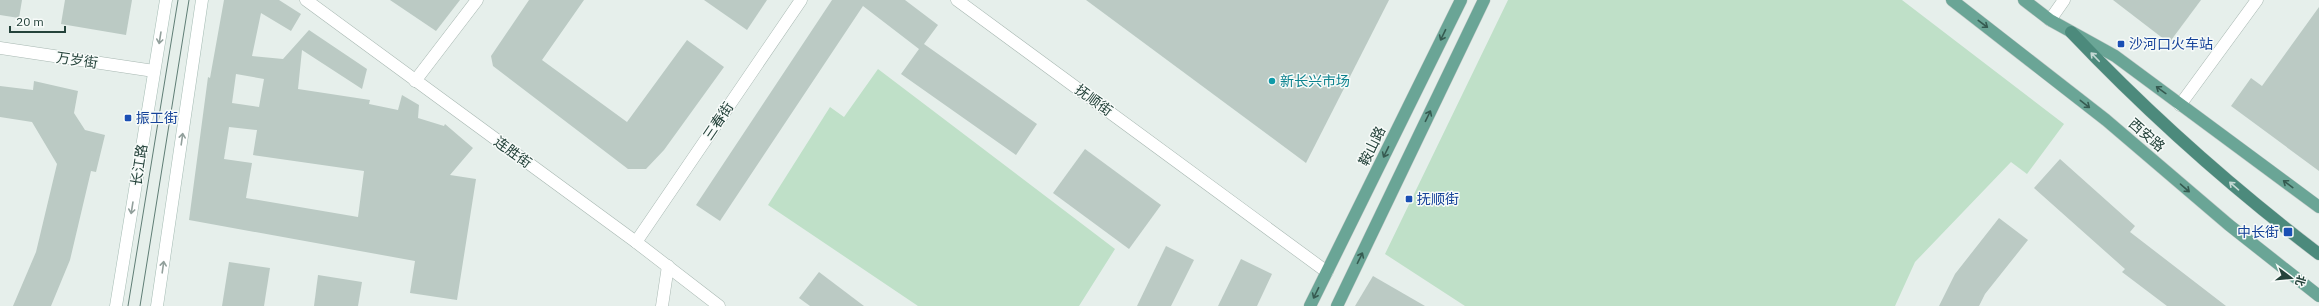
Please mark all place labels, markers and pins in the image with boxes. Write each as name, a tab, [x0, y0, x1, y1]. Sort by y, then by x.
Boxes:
place label: 沙河口火车站	[2129, 35, 2213, 53]
marker: 沙河口火车站	[2116, 39, 2126, 49]
place label: 新长兴市场	[1280, 72, 1350, 90]
marker: 新长兴市场	[1267, 76, 1277, 86]
place label: 振工街	[136, 109, 178, 127]
marker: 振工街	[123, 113, 133, 123]
place label: 抚顺街	[1417, 190, 1459, 208]
marker: 抚顺街	[1404, 194, 1414, 204]
place label: 中长街	[2237, 223, 2279, 241]
marker: 中长街	[2282, 226, 2294, 238]

